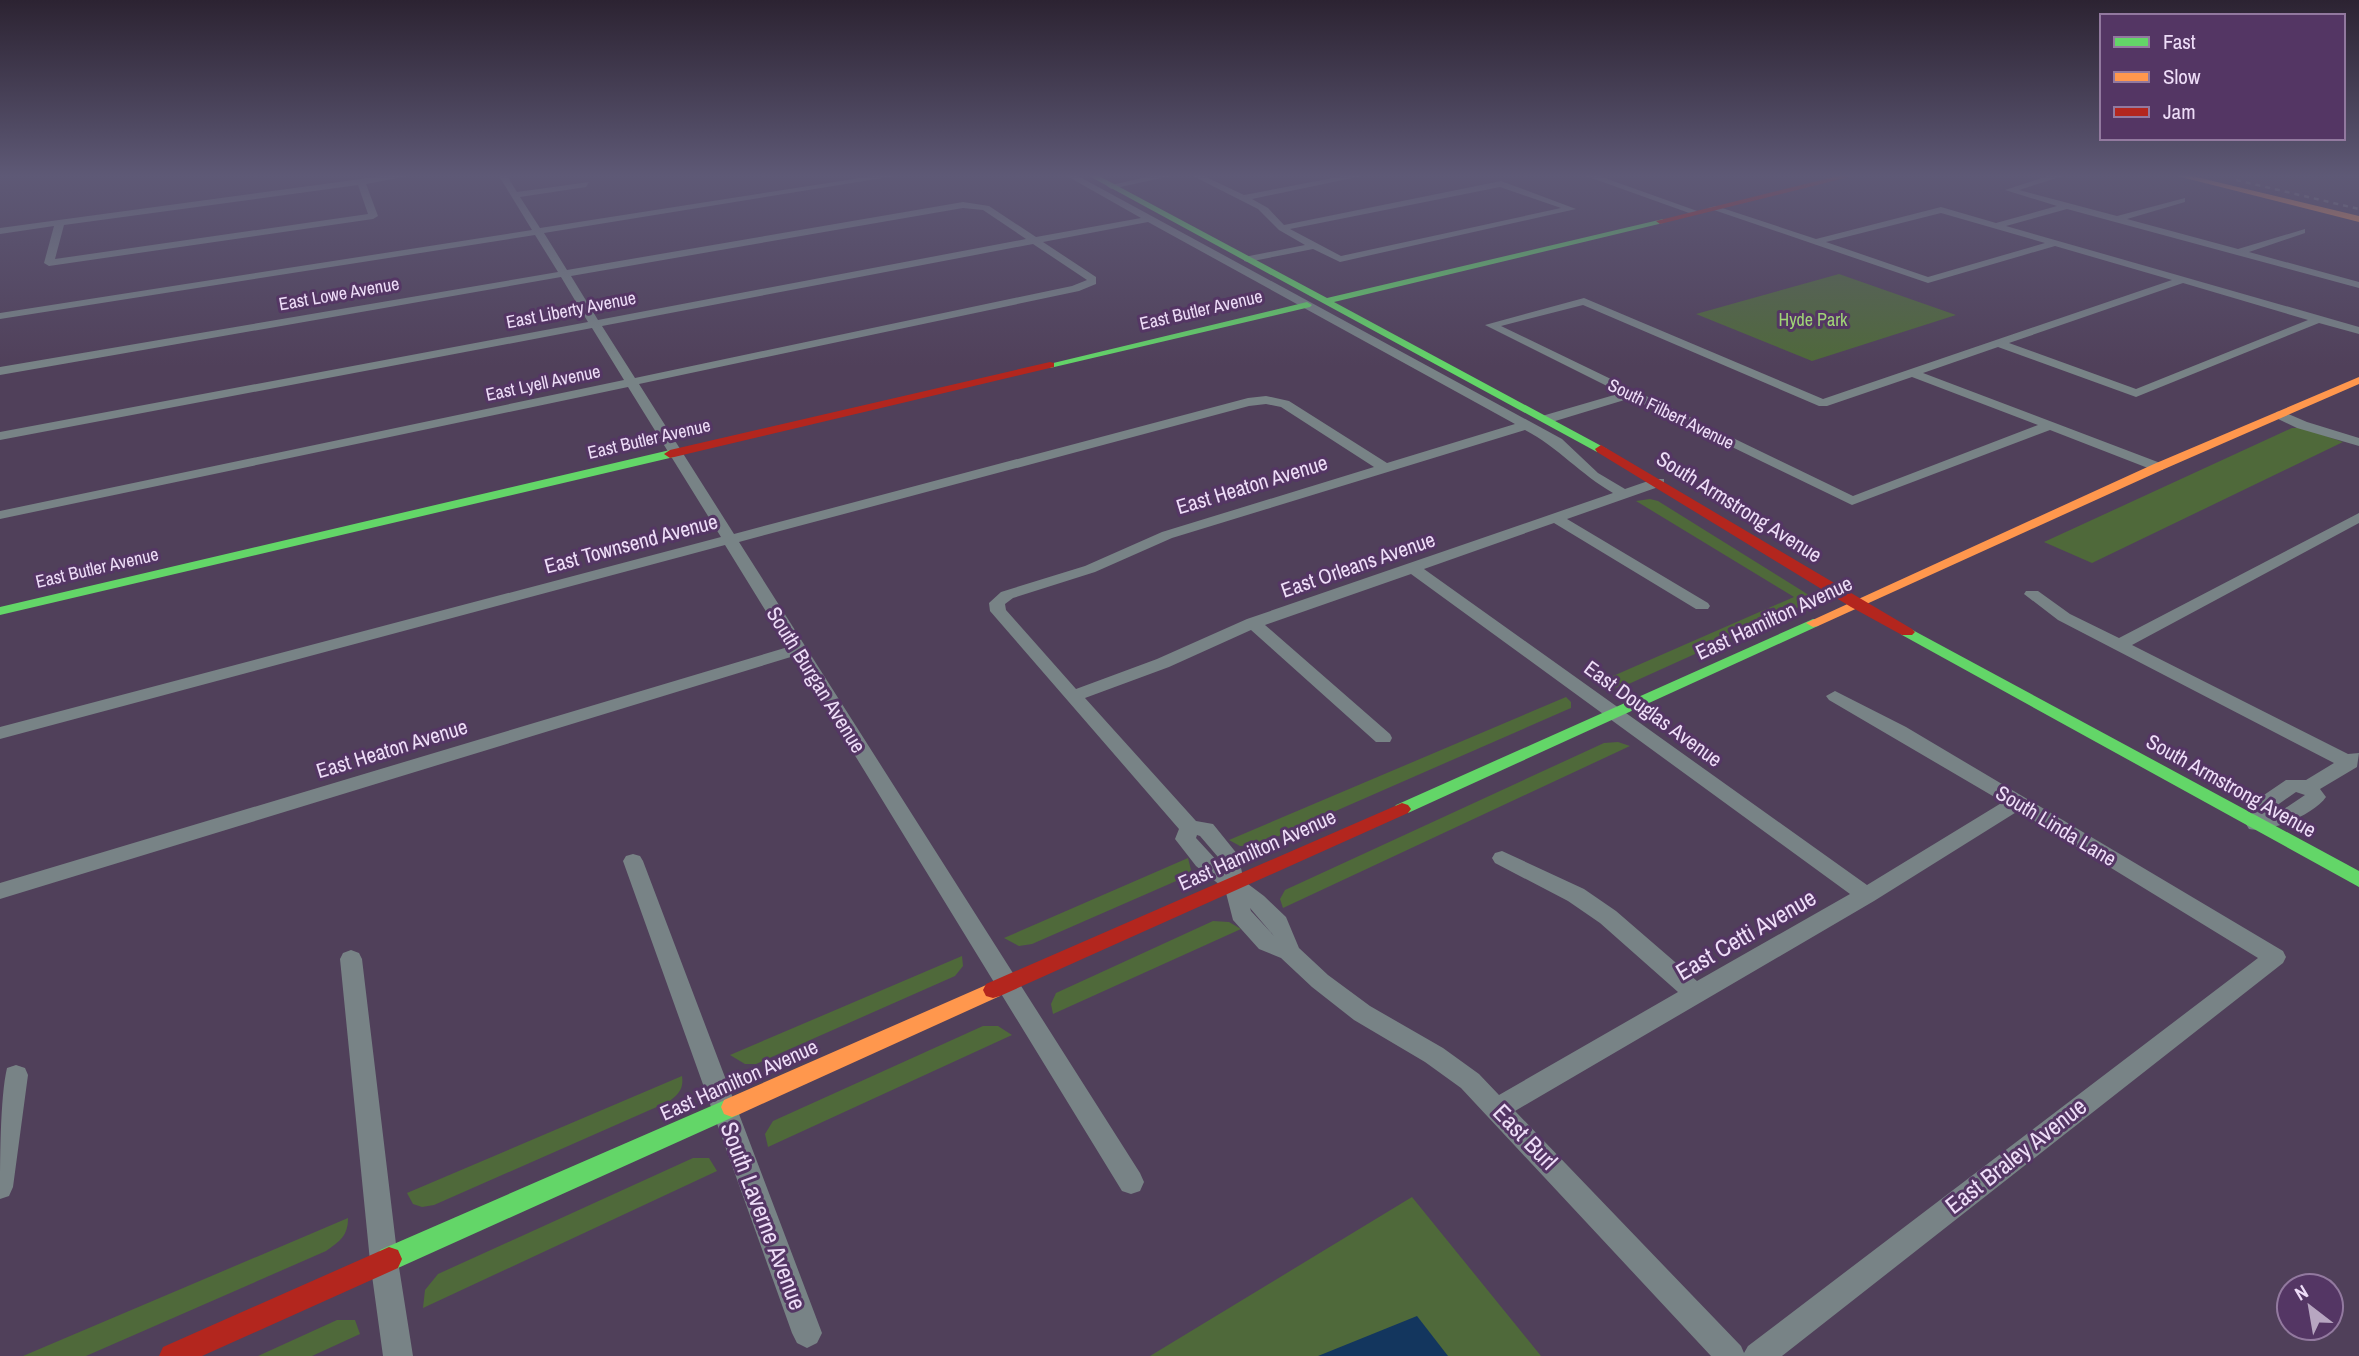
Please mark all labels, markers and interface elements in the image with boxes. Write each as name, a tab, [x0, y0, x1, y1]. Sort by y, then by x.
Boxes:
legend	[2100, 14, 2345, 140]
text: Fast	[2163, 27, 2196, 56]
text: Slow	[2163, 62, 2201, 91]
text: Jam	[2163, 97, 2196, 126]
street label: East Lowe Avenue	[277, 271, 401, 316]
street label: East Butler Avenue	[1137, 283, 1265, 336]
street label: East Liberty Avenue	[504, 285, 638, 334]
park label: Hyde Park	[1779, 307, 1848, 332]
street label: East Lyell Avenue	[483, 358, 603, 407]
street label: South Filbert Avenue	[1604, 372, 1739, 455]
street label: East Butler Avenue	[585, 412, 713, 465]
street label: South Armstrong Avenue	[1651, 444, 1828, 569]
street label: East Heaton Avenue	[1173, 448, 1331, 521]
street label: East Townsend Avenue	[541, 506, 721, 581]
street label: East Orleans Avenue	[1277, 525, 1439, 605]
street label: East Butler Avenue	[33, 541, 161, 594]
street label: East Hamilton Avenue	[1691, 568, 1857, 667]
street label: South Burgan Avenue	[760, 601, 873, 758]
street label: East Douglas Avenue	[1578, 654, 1728, 774]
street label: East Heaton Avenue	[313, 712, 471, 785]
street label: South Armstrong Avenue	[2141, 727, 2321, 844]
street label: South Linda Lane	[1991, 778, 2122, 873]
street label: East Hamilton Avenue	[1173, 802, 1340, 897]
street label: East Cetti Avenue	[1669, 881, 1822, 987]
street label: East Hamilton Avenue	[655, 1032, 822, 1127]
street label: East Braley Avenue	[1938, 1090, 2093, 1221]
street label: East Burl	[1486, 1096, 1565, 1176]
street label: South Laverne Avenue	[713, 1117, 814, 1314]
north arrow	[2275, 1272, 2345, 1342]
text: N	[2290, 1278, 2313, 1306]

